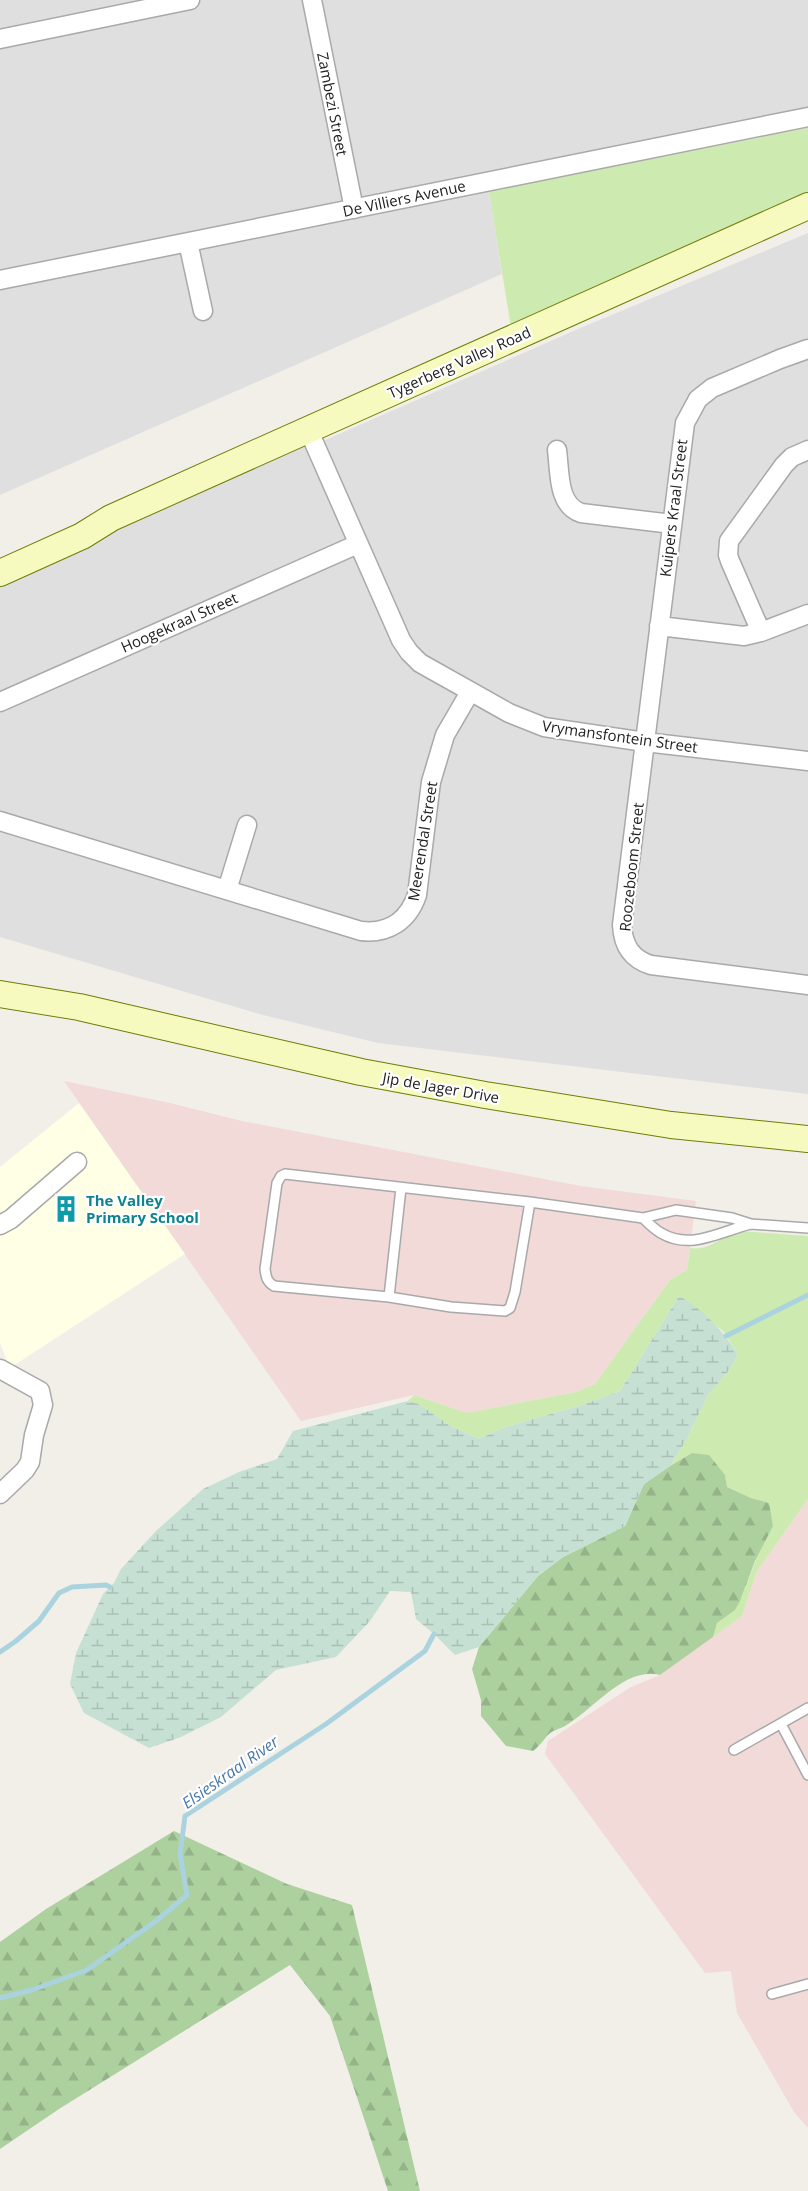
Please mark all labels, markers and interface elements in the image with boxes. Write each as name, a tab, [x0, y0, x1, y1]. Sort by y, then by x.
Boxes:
street label: Zambezi Street	[313, 51, 353, 157]
street label: De Villiers Avenue	[341, 175, 467, 221]
street label: Tygerberg Valley Road	[384, 321, 534, 403]
street label: Kuipers Kraal Street	[655, 438, 691, 578]
street label: Hoogekraal Street	[117, 587, 241, 657]
street label: Vrymansfontein Street	[541, 715, 699, 757]
street label: Meerendal Street	[403, 780, 441, 902]
street label: Roozeboom Street	[614, 801, 648, 933]
street label: Jip de Jager Drive	[379, 1067, 501, 1107]
place label: The Valley Primary School	[86, 1190, 199, 1227]
building icon: The Valley Primary School	[51, 1194, 81, 1224]
water label: Elsieskraal River	[177, 1730, 283, 1814]

